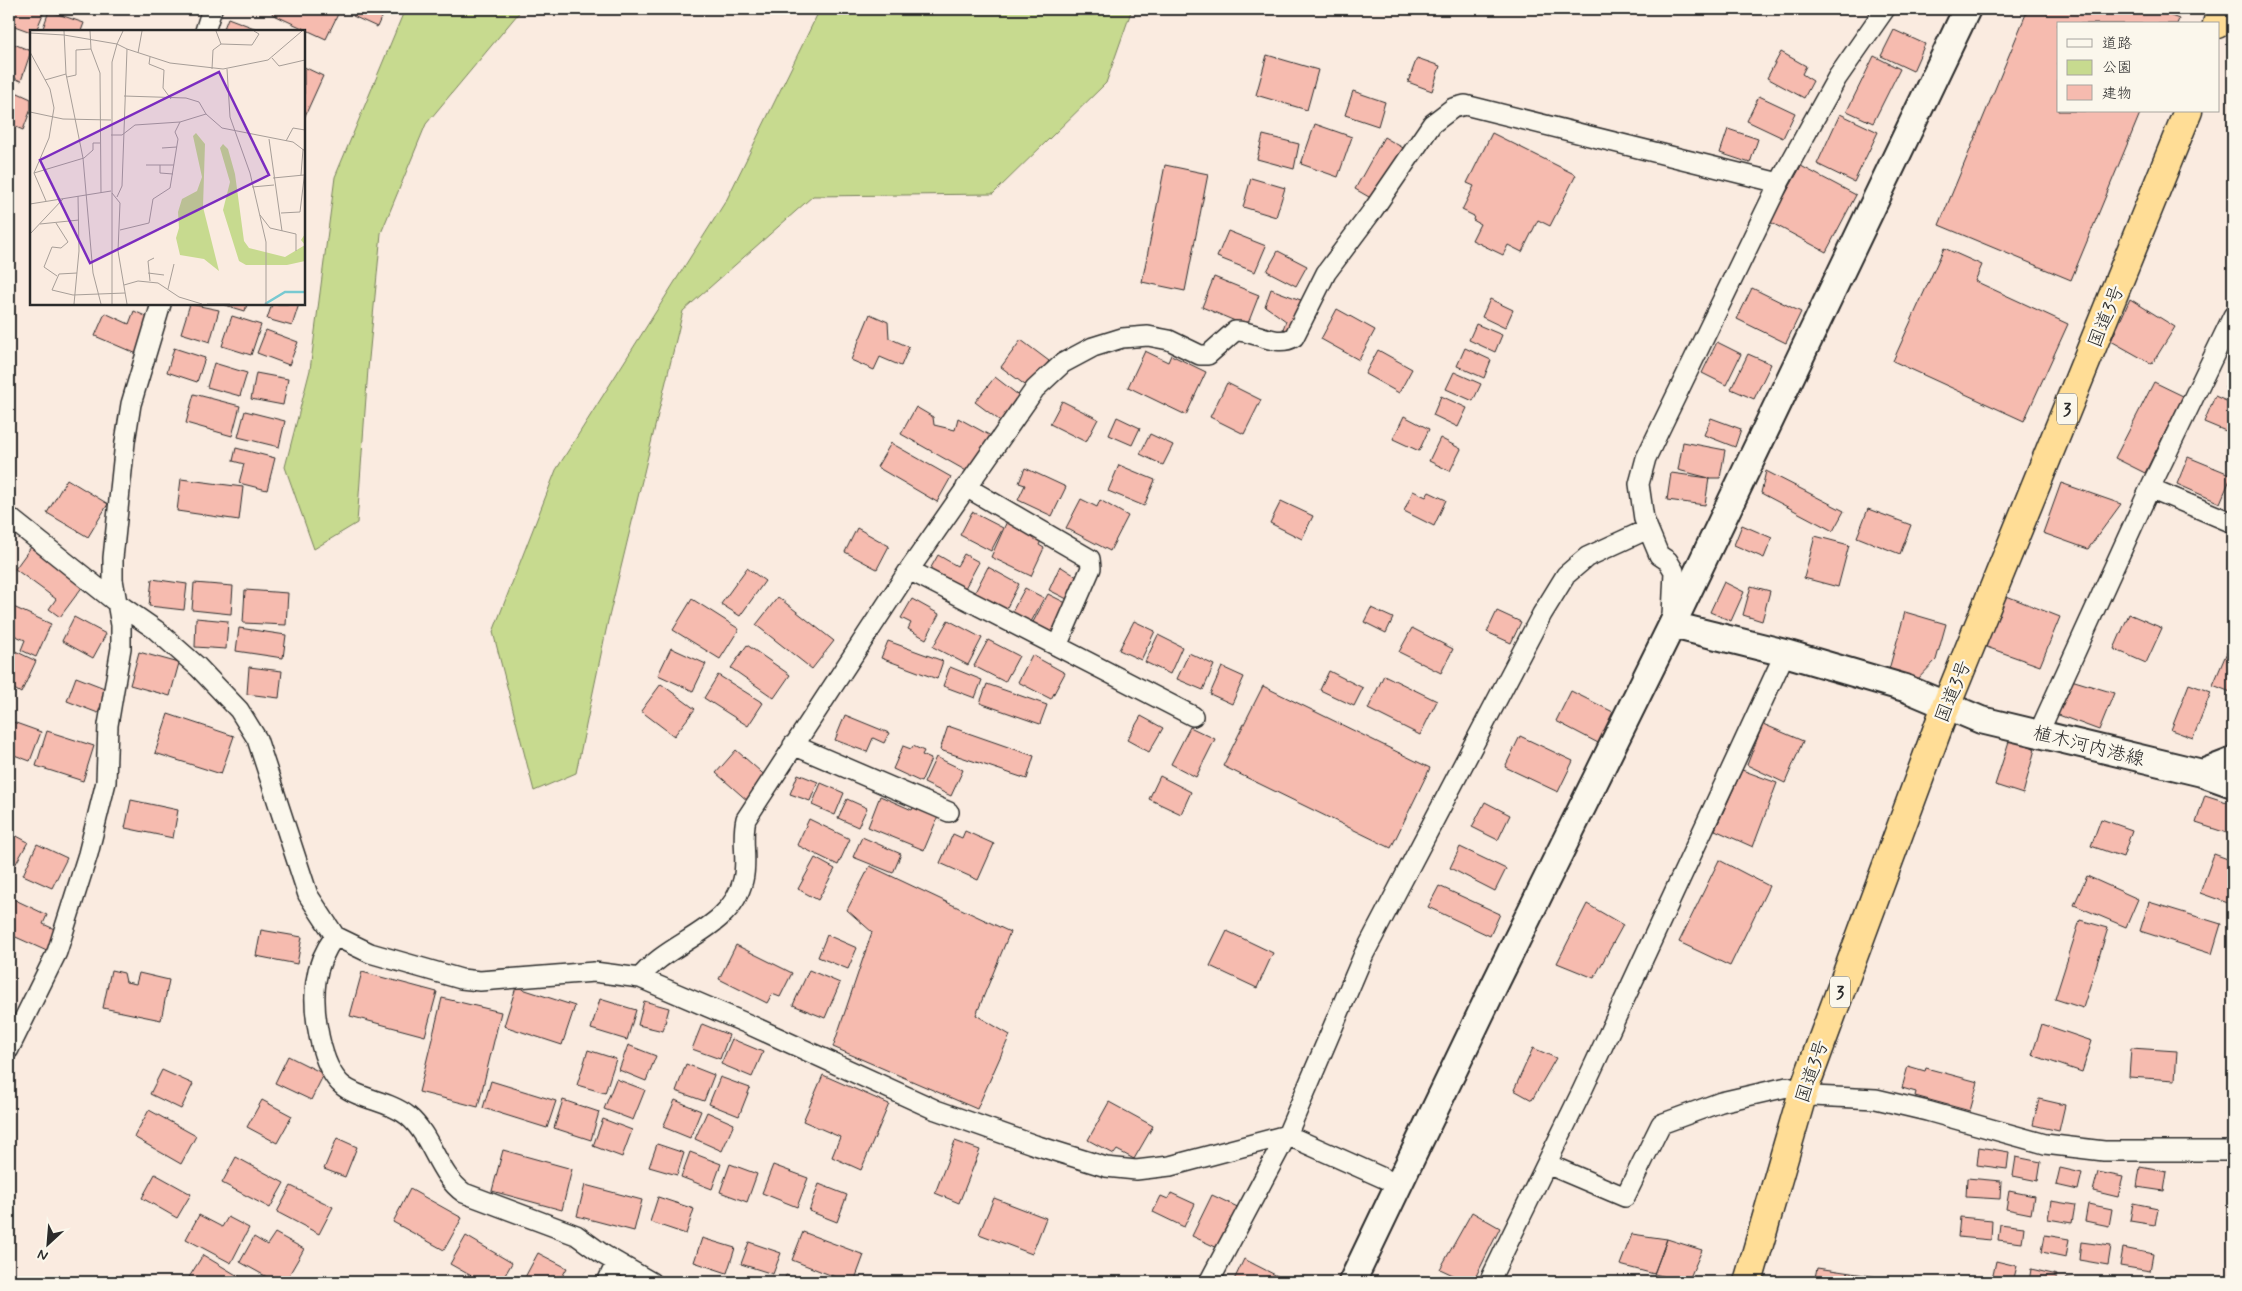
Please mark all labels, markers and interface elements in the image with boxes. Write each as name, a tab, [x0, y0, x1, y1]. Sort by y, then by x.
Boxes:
legend	[2057, 22, 2220, 112]
inset map	[30, 30, 305, 305]
text: 道路	[2102, 34, 2132, 54]
text: 公園	[2102, 58, 2132, 78]
text: 建物	[2102, 84, 2132, 104]
street label: 国道3号	[2083, 281, 2130, 352]
road number: 3	[2057, 394, 2077, 424]
street label: 国道3号	[1930, 656, 1977, 727]
street label: 植木河内港線	[2030, 721, 2147, 772]
road number: 3	[1830, 976, 1850, 1008]
street label: 国道3号	[1790, 1036, 1835, 1107]
north arrow	[22, 1218, 72, 1268]
text: N	[35, 1245, 51, 1265]

